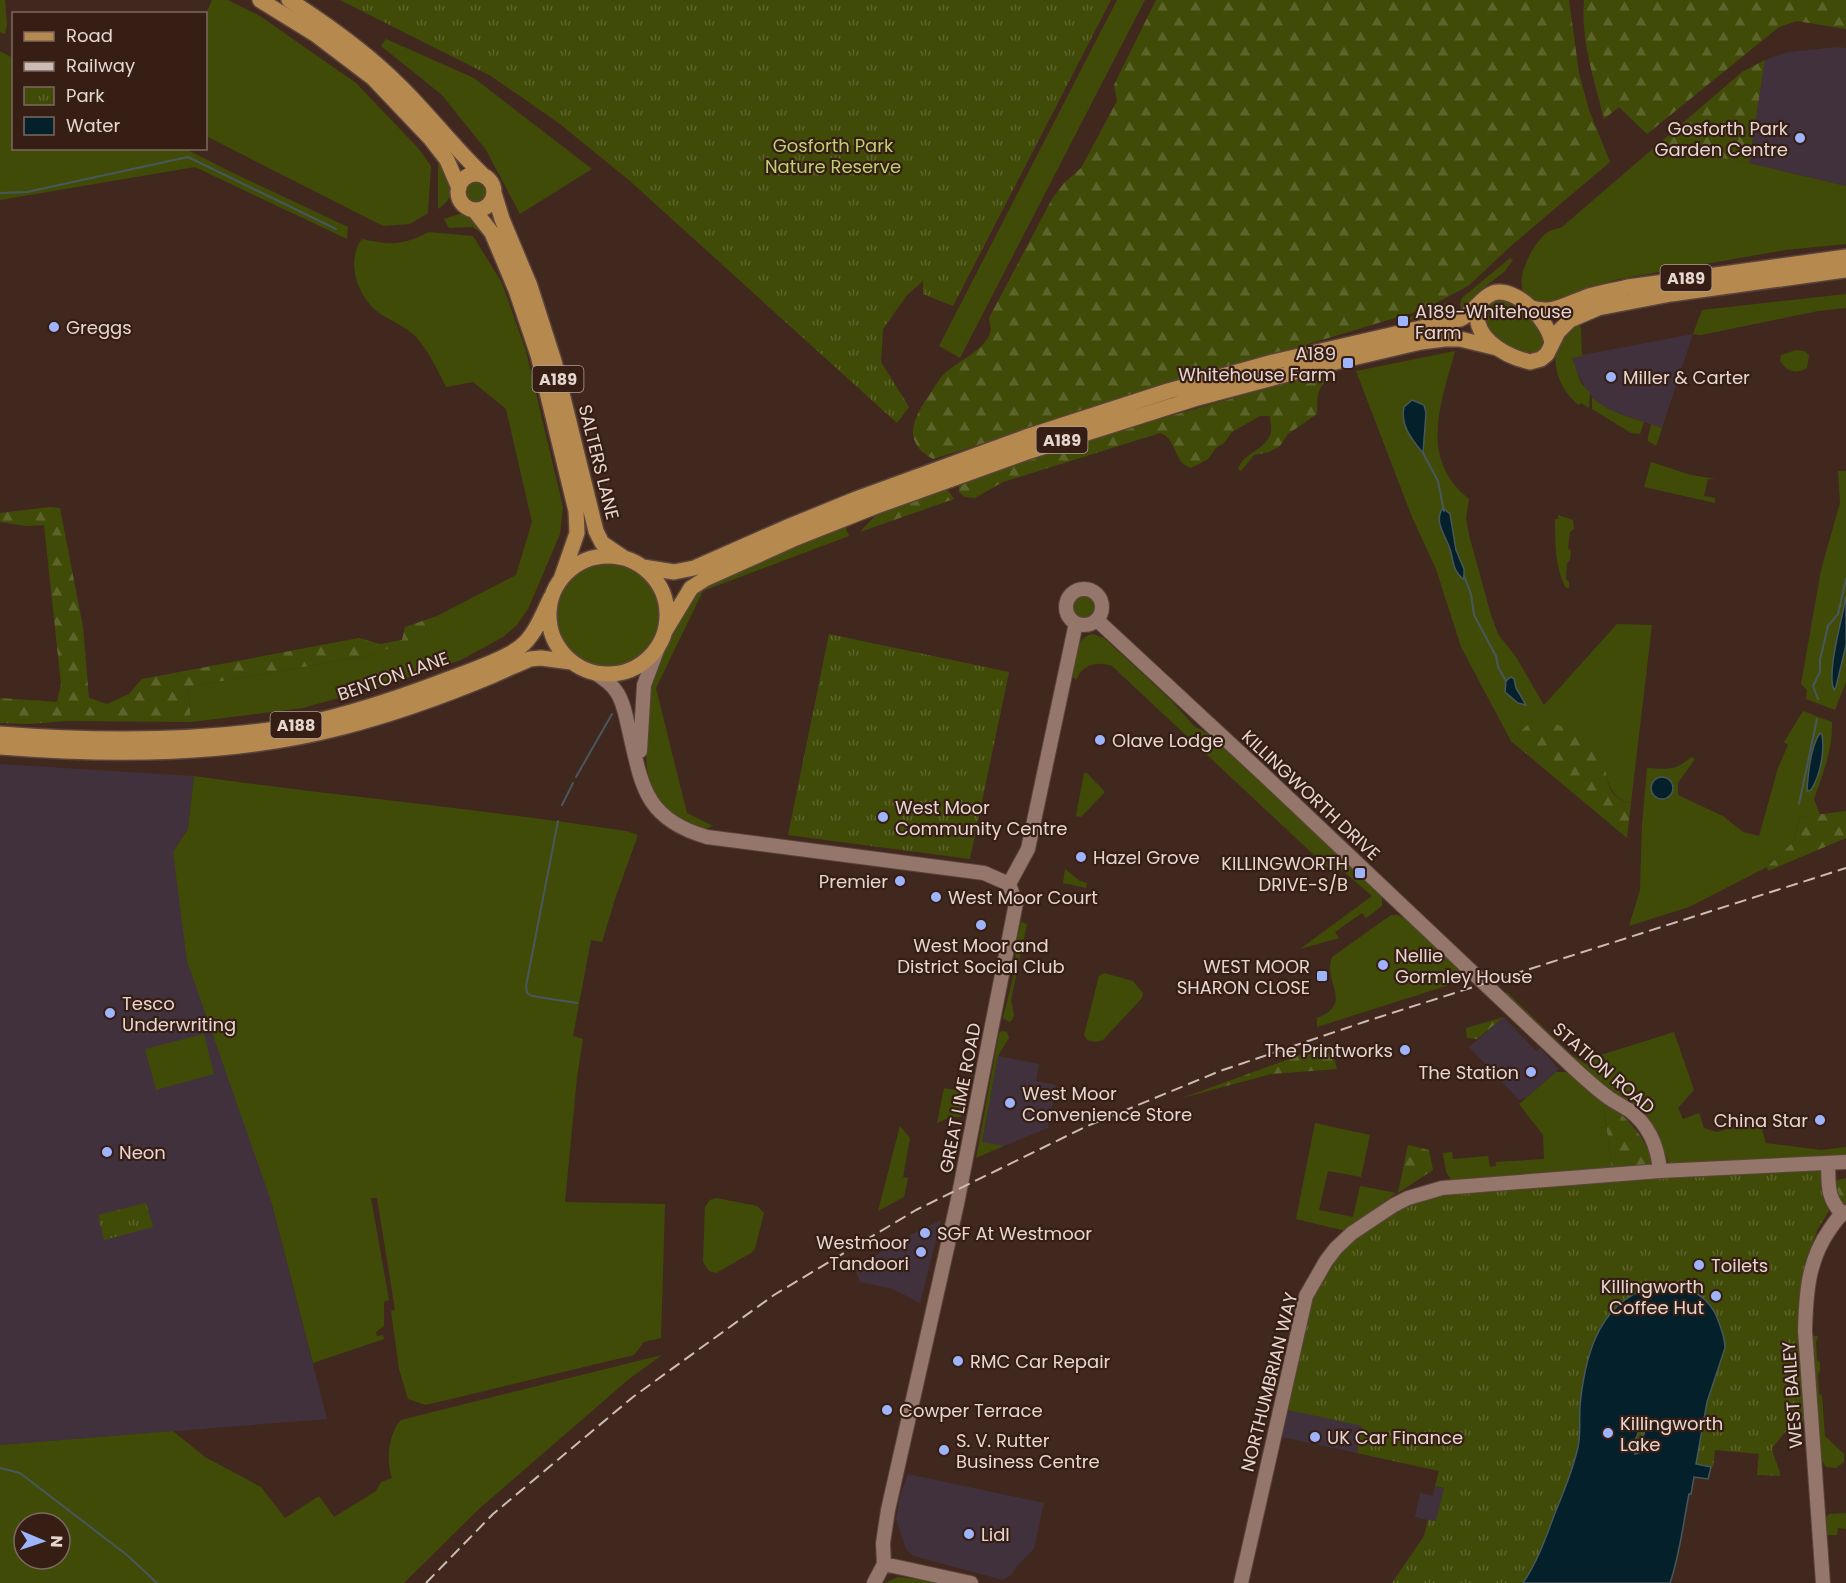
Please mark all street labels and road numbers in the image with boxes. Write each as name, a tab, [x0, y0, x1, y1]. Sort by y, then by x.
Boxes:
road number: A189	[1660, 265, 1712, 291]
road number: A189	[532, 366, 584, 392]
street label: SALTERS LANE	[573, 402, 625, 522]
road number: A189	[1036, 427, 1088, 453]
street label: BENTON LANE	[334, 645, 452, 707]
road number: A188	[270, 712, 322, 738]
street label: KILLINGWORTH DRIVE	[1236, 724, 1386, 866]
street label: STATION ROAD	[1547, 1017, 1661, 1119]
street label: GREAT LIME ROAD	[933, 1021, 987, 1175]
street label: NORTHUMBRIAN WAY	[1235, 1289, 1303, 1474]
street label: WEST BAILEY	[1776, 1340, 1808, 1449]

